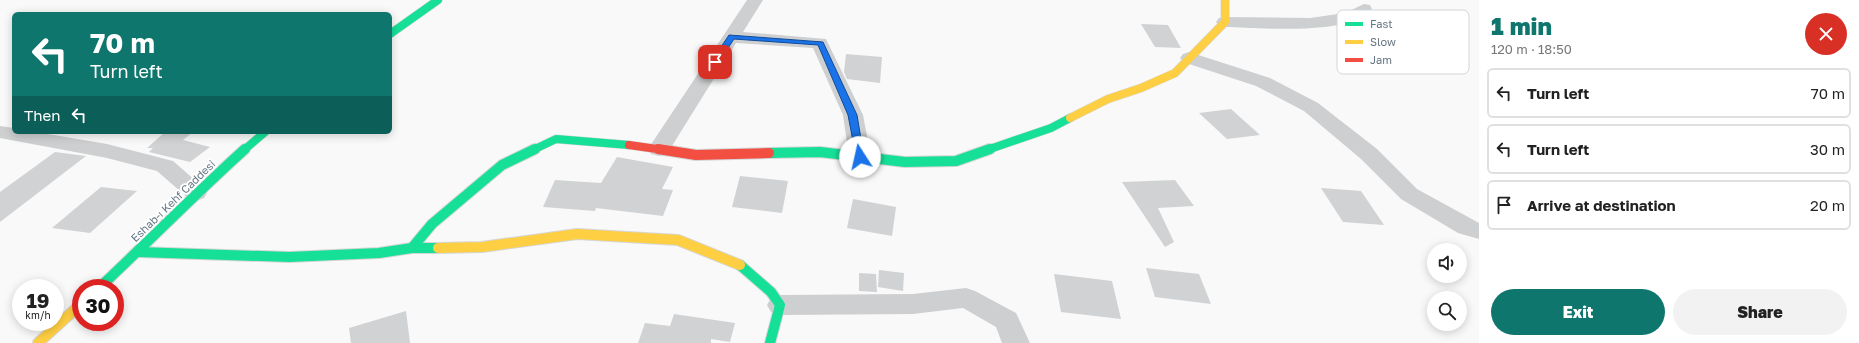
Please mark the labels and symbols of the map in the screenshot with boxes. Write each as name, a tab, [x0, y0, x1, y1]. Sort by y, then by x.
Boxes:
legend	[1337, 10, 1469, 74]
text: Fast	[1370, 17, 1393, 30]
text: Slow	[1370, 35, 1396, 48]
pin	[698, 45, 732, 79]
text: Jam	[1370, 53, 1392, 66]
position arrow	[839, 136, 881, 178]
street label: Eshab-ı Kehf Caddesi	[128, 157, 217, 244]
speed limit sign: 30	[72, 279, 124, 331]

